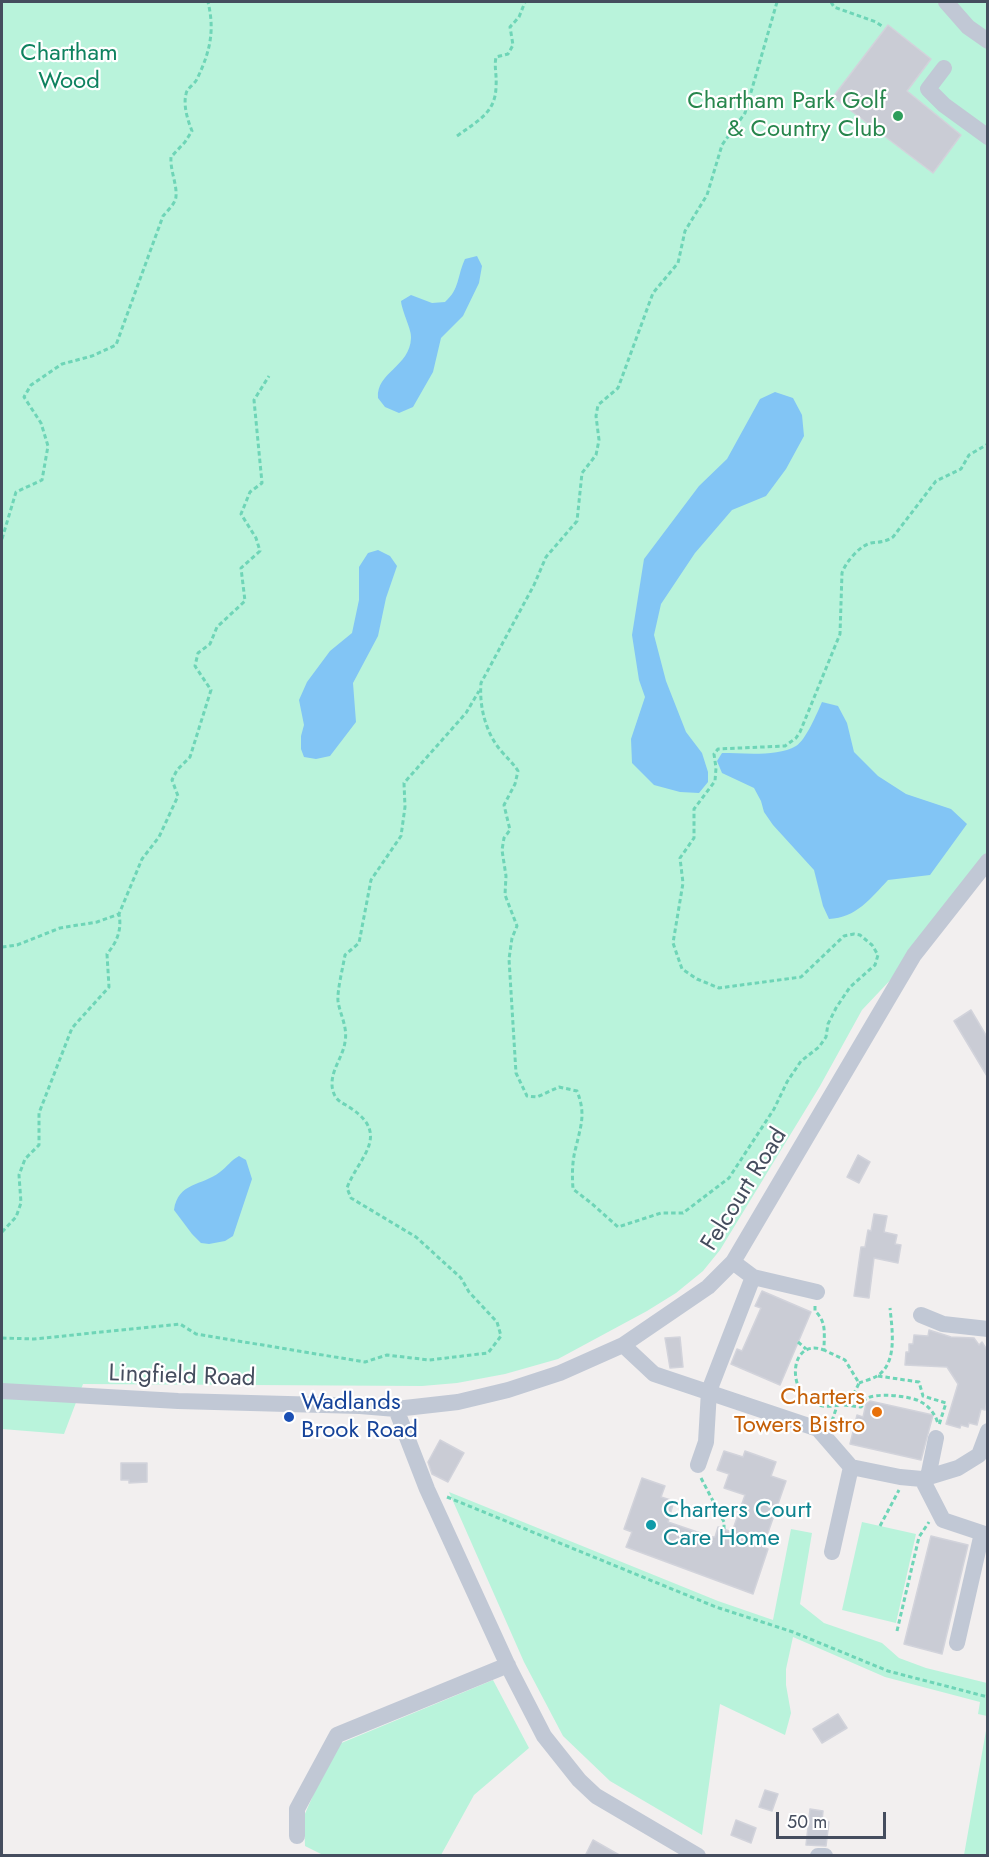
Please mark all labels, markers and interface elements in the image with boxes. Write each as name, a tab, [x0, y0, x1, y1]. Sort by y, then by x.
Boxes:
park label: Chartham Wood	[20, 40, 118, 96]
place label: Chartham Park Golf & Country Club	[687, 88, 886, 144]
marker: Chartham Park Golf & Country Club	[891, 109, 905, 123]
street label: Felcourt Road	[696, 1123, 794, 1257]
street label: Lingfield Road	[108, 1360, 256, 1394]
place label: Charters Towers Bistro	[734, 1384, 865, 1440]
place label: Wadlands Brook Road	[301, 1389, 418, 1445]
marker: Charters Towers Bistro	[870, 1405, 884, 1419]
marker: Wadlands Brook Road	[282, 1410, 296, 1424]
place label: Charters Court Care Home	[663, 1497, 811, 1553]
marker: Charters Court Care Home	[644, 1518, 658, 1532]
scale bar	[779, 1800, 888, 1838]
text: 50 m	[787, 1809, 827, 1835]

